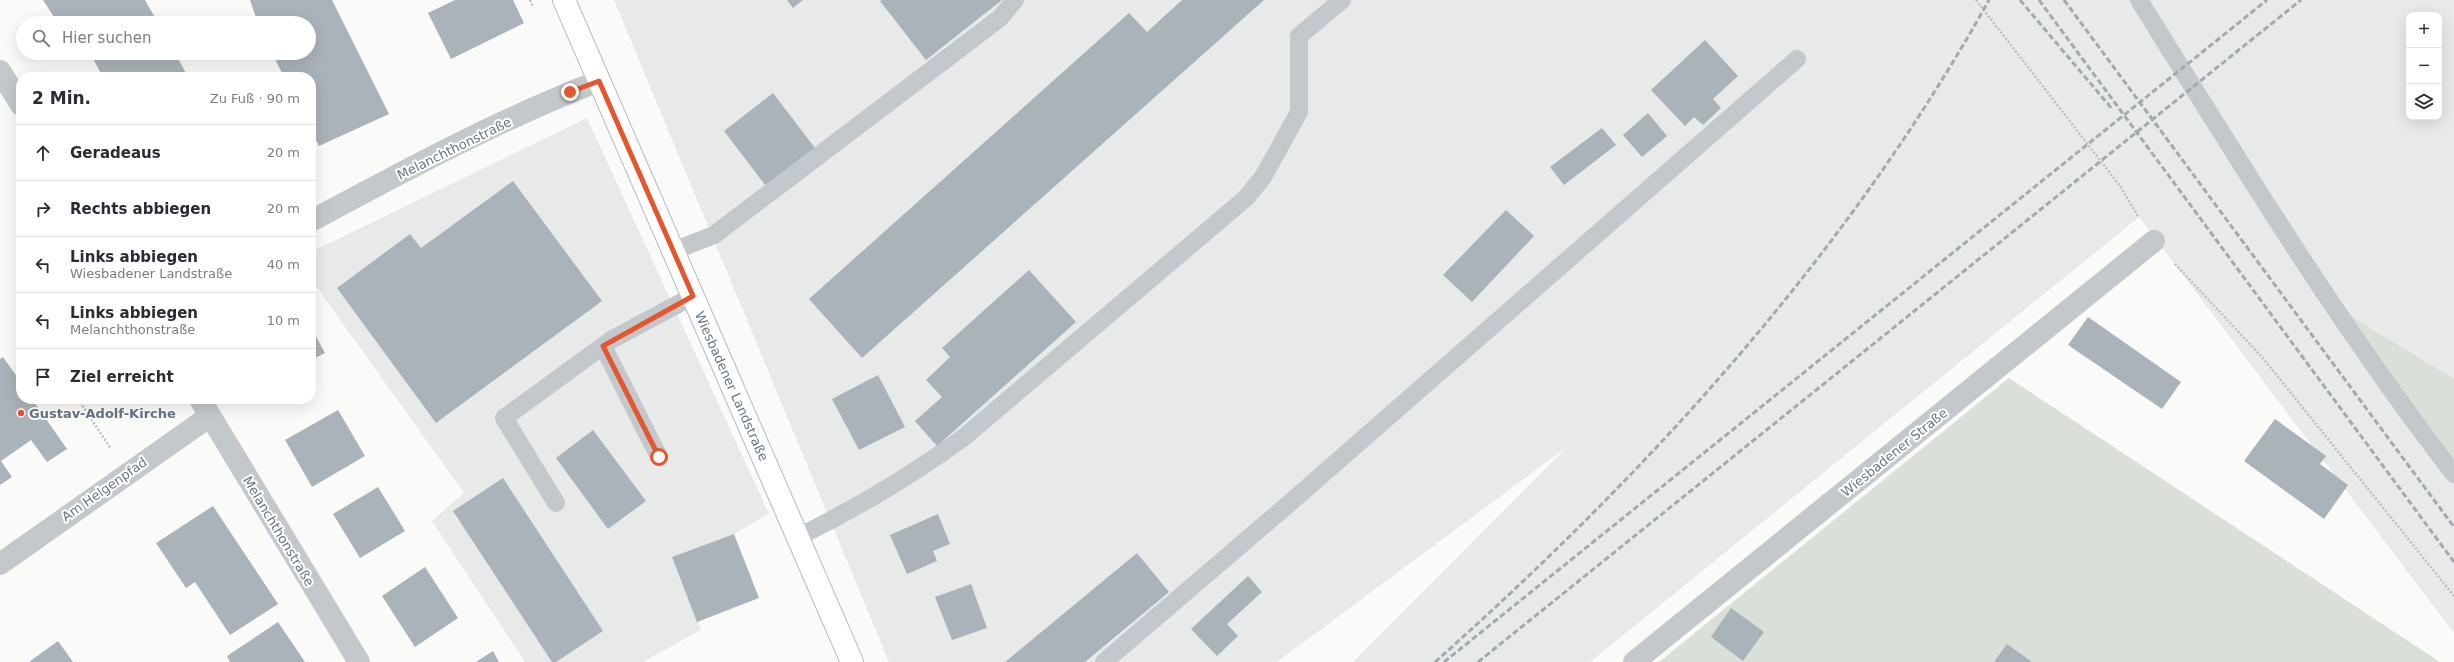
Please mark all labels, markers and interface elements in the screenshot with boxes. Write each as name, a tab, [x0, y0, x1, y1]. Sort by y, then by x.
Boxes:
map controls	[2406, 12, 2442, 120]
button: +	[2406, 12, 2442, 48]
search box	[16, 16, 316, 60]
icon: search	[30, 27, 52, 49]
text: Hier suchen	[62, 29, 151, 47]
button: −	[2406, 48, 2442, 84]
route end	[561, 83, 579, 101]
button: layers	[2406, 84, 2442, 120]
text: 2 Min.	[32, 88, 91, 108]
text: Zu Fuß · 90 m	[210, 91, 300, 106]
street label: Melanchthonstraße	[395, 114, 514, 183]
icon: ahead	[32, 142, 54, 164]
text: Geradeaus	[70, 144, 161, 162]
text: 20 m	[267, 145, 300, 160]
icon: right	[32, 198, 54, 220]
text: Rechts abbiegen	[70, 200, 211, 218]
text: 20 m	[267, 201, 300, 216]
text: Links abbiegen	[70, 248, 198, 266]
icon: left	[32, 254, 54, 276]
text: 40 m	[267, 257, 300, 272]
text: Wiesbadener Landstraße	[70, 266, 232, 281]
text: Links abbiegen	[70, 304, 198, 322]
street label: Wiesbadener Landstraße	[692, 309, 771, 463]
icon: left	[32, 310, 54, 332]
text: 10 m	[267, 313, 300, 328]
text: Melanchthonstraße	[70, 322, 195, 337]
icon: arrive	[32, 366, 54, 388]
text: Ziel erreicht	[70, 368, 174, 386]
street label: Wiesbadener Straße	[1838, 405, 1950, 500]
place label: Gustav-Adolf-Kirche	[29, 406, 176, 421]
marker: Gustav-Adolf-Kirche	[16, 408, 26, 418]
route start	[650, 448, 668, 466]
street label: Am Helgenpfad	[59, 454, 150, 524]
street label: Melanchthonstraße	[240, 474, 317, 589]

